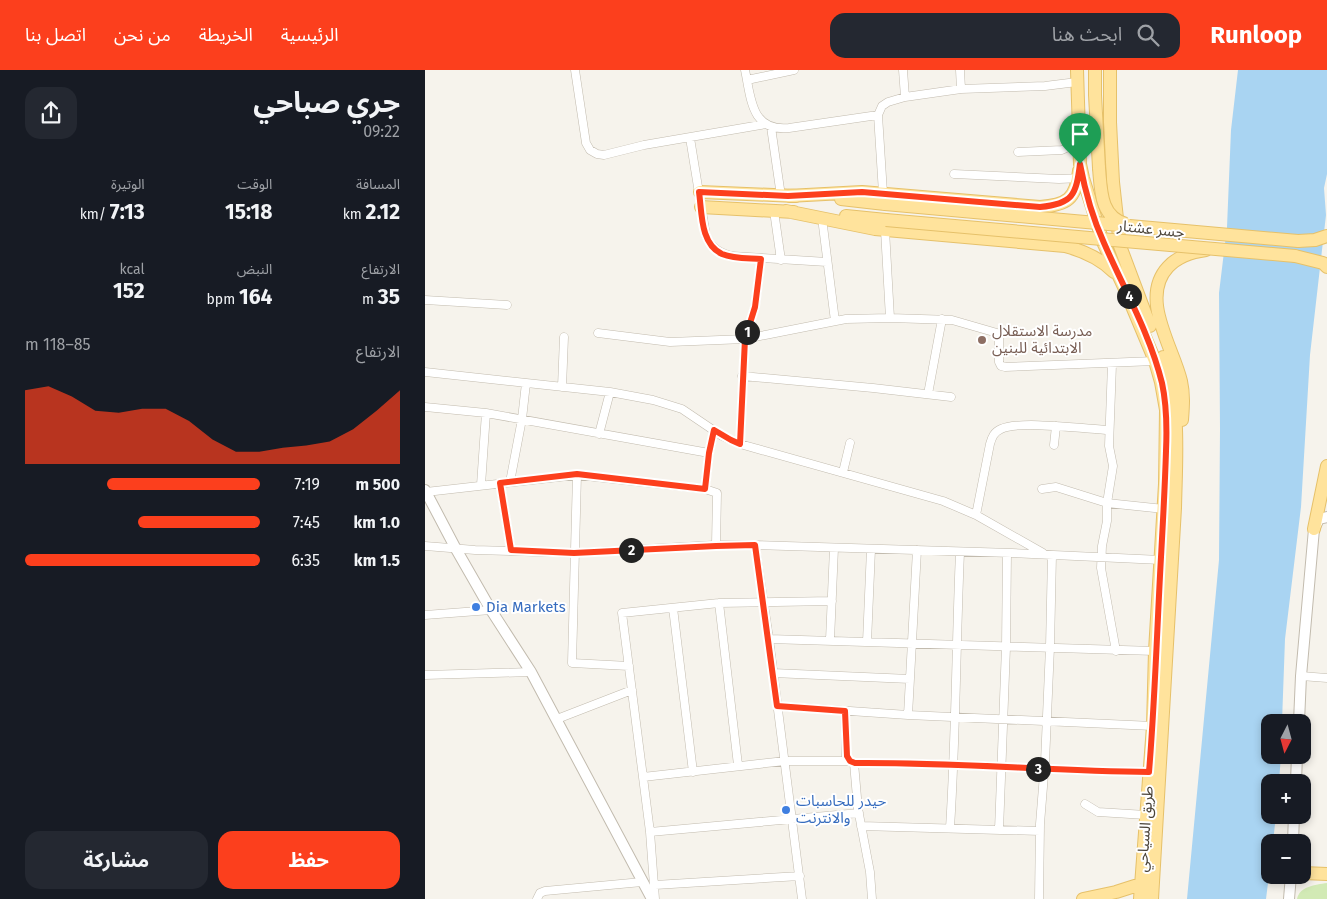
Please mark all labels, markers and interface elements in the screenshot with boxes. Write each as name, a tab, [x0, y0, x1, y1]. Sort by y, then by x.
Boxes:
search box	[830, 13, 1180, 58]
icon: search	[1134, 21, 1162, 49]
text: Runloop	[1210, 21, 1302, 49]
text: ابحث هنا	[1052, 23, 1122, 46]
text: اتصل بنا	[25, 24, 86, 46]
text: من نحن	[114, 24, 171, 46]
text: الخريطة	[199, 24, 253, 46]
text: الرئيسية	[281, 24, 339, 46]
text: جري صباحي	[253, 86, 400, 119]
button: share	[25, 87, 77, 139]
pin	[1059, 113, 1101, 164]
icon: arrive	[1066, 120, 1094, 148]
text: 09:22	[363, 122, 400, 141]
text: الوتيرة	[111, 176, 145, 193]
text: الوقت	[237, 176, 272, 193]
text: المسافة	[356, 176, 400, 193]
text: 7:13	[110, 199, 145, 225]
text: 15:18	[225, 199, 272, 225]
text: 2.12	[366, 199, 400, 225]
text: /km	[80, 206, 110, 223]
text: km	[343, 206, 366, 223]
street label: جسر عشتار	[1116, 216, 1186, 241]
text: kcal	[119, 261, 145, 278]
text: النبض	[237, 261, 272, 278]
text: الارتفاع	[362, 261, 400, 278]
text: 152	[113, 278, 145, 304]
text: 164	[239, 284, 272, 310]
text: 35	[378, 284, 400, 310]
pin: 4	[1117, 284, 1141, 308]
text: 4	[1126, 288, 1133, 305]
text: bpm	[207, 291, 239, 308]
text: m	[362, 291, 378, 308]
pin: 1	[735, 320, 759, 344]
place label: مدرسة الاستقلال الابتدائية للبنين	[992, 322, 1092, 357]
text: 1	[744, 324, 751, 341]
marker: مدرسة الاستقلال الابتدائية للبنين	[976, 334, 988, 346]
text: 85–118 m	[25, 335, 91, 354]
text: الارتفاع	[356, 342, 400, 361]
text: 7:19	[294, 475, 320, 494]
text: 500 m	[355, 475, 400, 494]
text: 7:45	[293, 513, 320, 532]
text: 1.0 km	[353, 513, 400, 532]
pin: 2	[619, 538, 643, 562]
text: 2	[628, 542, 635, 559]
text: 6:35	[291, 551, 320, 570]
text: 1.5 km	[354, 551, 400, 570]
place label: Dia Markets	[486, 598, 566, 616]
marker: Dia Markets	[470, 601, 482, 613]
north arrow	[1261, 714, 1311, 764]
map controls	[1261, 714, 1311, 884]
pin: 3	[1025, 756, 1051, 782]
text: 3	[1035, 761, 1042, 778]
button: +	[1261, 774, 1311, 824]
street label: طريق السياحي	[1133, 785, 1159, 873]
place label: حيدر للحاسبات والانترنت	[796, 792, 887, 827]
marker: حيدر للحاسبات والانترنت	[780, 804, 792, 816]
button: مشاركة	[25, 831, 208, 889]
button: حفظ	[218, 831, 400, 889]
button: −	[1261, 834, 1311, 884]

